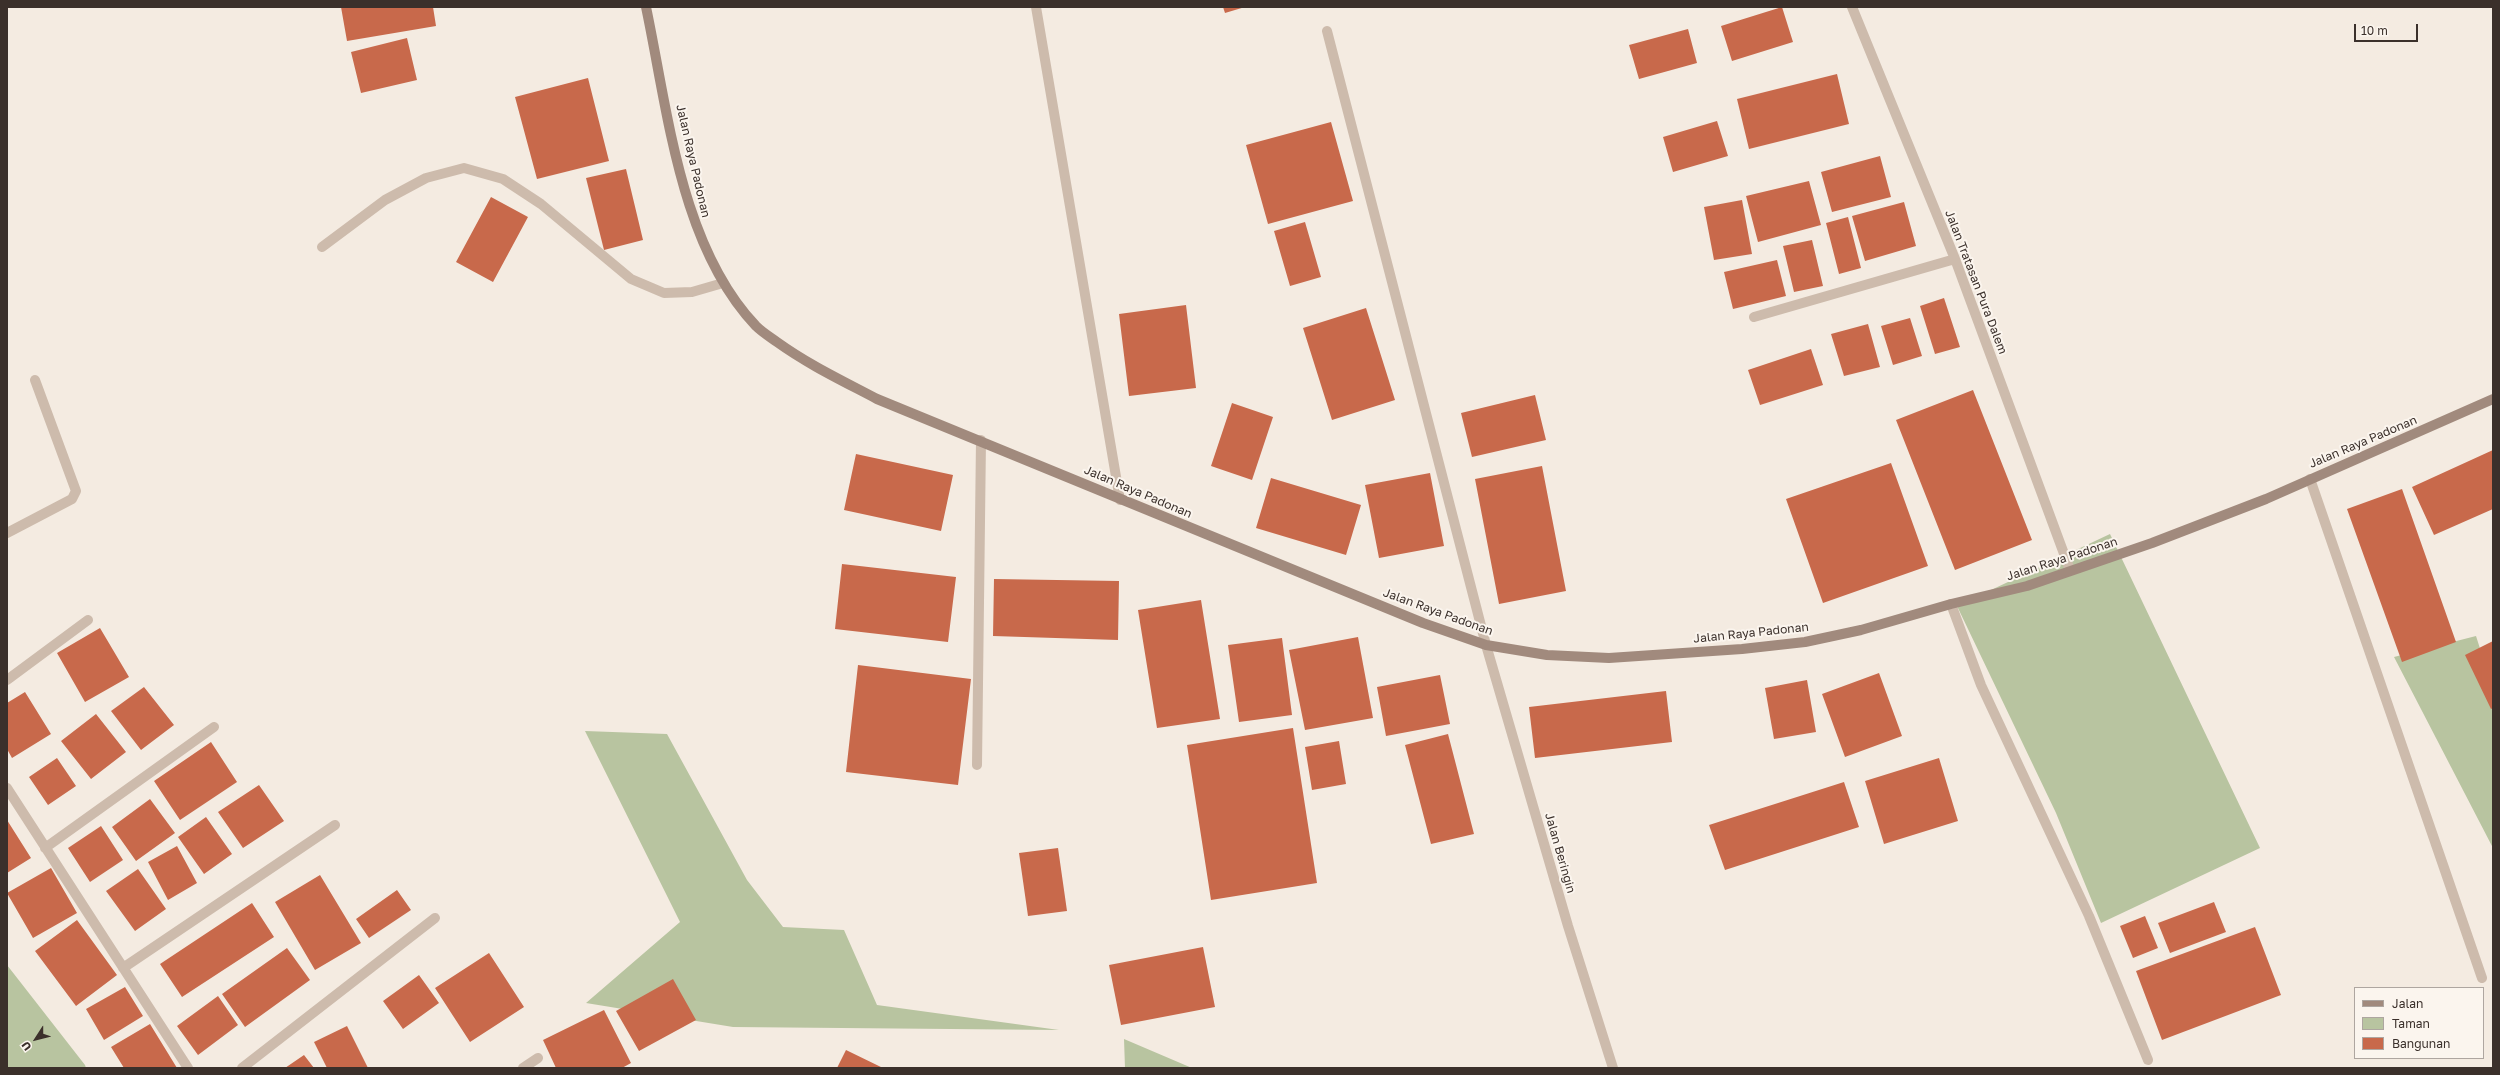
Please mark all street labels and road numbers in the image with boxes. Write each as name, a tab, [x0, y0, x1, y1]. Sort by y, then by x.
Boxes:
street label: Jalan Raya Padonan	[673, 103, 713, 219]
street label: Jalan Tratasan Pura Dalem	[1942, 208, 2010, 356]
street label: Jalan Raya Padonan	[2307, 413, 2419, 471]
street label: Jalan Raya Padonan	[1082, 463, 1194, 521]
street label: Jalan Raya Padonan	[2005, 534, 2119, 584]
street label: Jalan Raya Padonan	[1381, 585, 1495, 639]
street label: Jalan Raya Padonan	[1693, 620, 1809, 646]
street label: Jalan Beringin	[1542, 811, 1578, 895]

